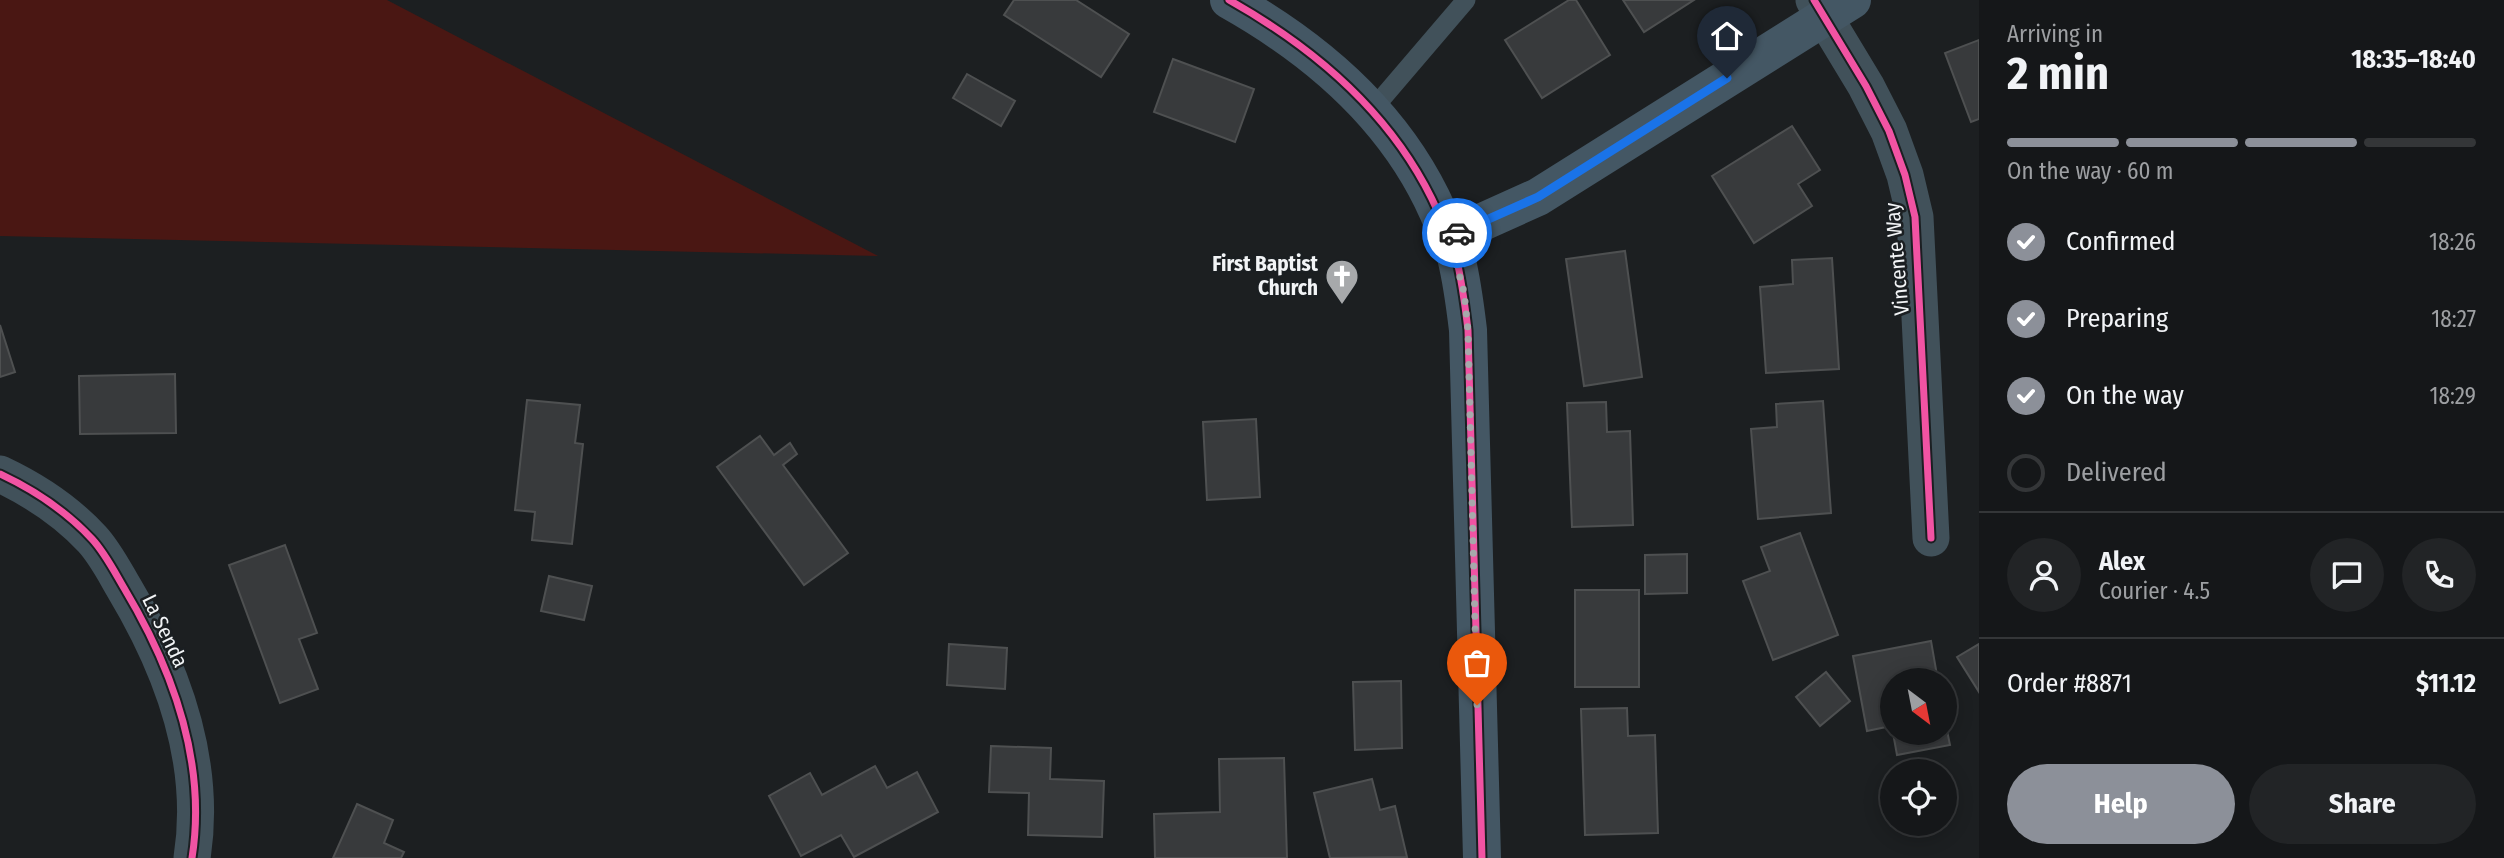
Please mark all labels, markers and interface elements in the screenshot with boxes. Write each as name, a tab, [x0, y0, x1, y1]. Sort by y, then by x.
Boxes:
pin	[1697, 6, 1757, 78]
icon: home	[1708, 17, 1746, 55]
text: Arriving in	[2007, 20, 2103, 48]
text: 18:35–18:40	[2351, 44, 2476, 75]
text: 2 min	[2007, 46, 2109, 101]
text: On the way · 60 m	[2007, 157, 2174, 185]
courier	[1422, 198, 1492, 268]
street label: Vincente Way	[1879, 201, 1915, 317]
icon: car	[1438, 214, 1476, 252]
icon: check	[2007, 223, 2045, 261]
text: Confirmed	[2066, 226, 2176, 257]
text: 18:26	[2429, 228, 2476, 256]
place label: First Baptist Church	[1212, 251, 1319, 301]
church icon: First Baptist Church	[1323, 257, 1361, 306]
icon: check	[2007, 300, 2045, 338]
text: Preparing	[2066, 303, 2168, 334]
text: 18:27	[2431, 305, 2476, 333]
icon: check	[2007, 377, 2045, 415]
text: On the way	[2066, 380, 2184, 411]
text: 18:29	[2429, 382, 2476, 410]
text: Delivered	[2066, 457, 2167, 488]
button: person	[2007, 538, 2081, 612]
button: chat	[2310, 538, 2384, 612]
button: phone	[2402, 538, 2476, 612]
text: Alex	[2099, 546, 2145, 577]
text: Courier · 4.5	[2099, 577, 2210, 605]
street label: La Senda	[136, 590, 194, 672]
pin	[1447, 633, 1507, 705]
icon: bag	[1458, 644, 1496, 682]
north arrow	[1880, 668, 1956, 746]
map controls	[1880, 668, 1957, 836]
text: Order #8871	[2007, 668, 2132, 699]
text: $11.12	[2416, 668, 2476, 699]
button: locate	[1880, 759, 1957, 836]
button: Help	[2007, 764, 2235, 844]
button: Share	[2249, 764, 2476, 844]

